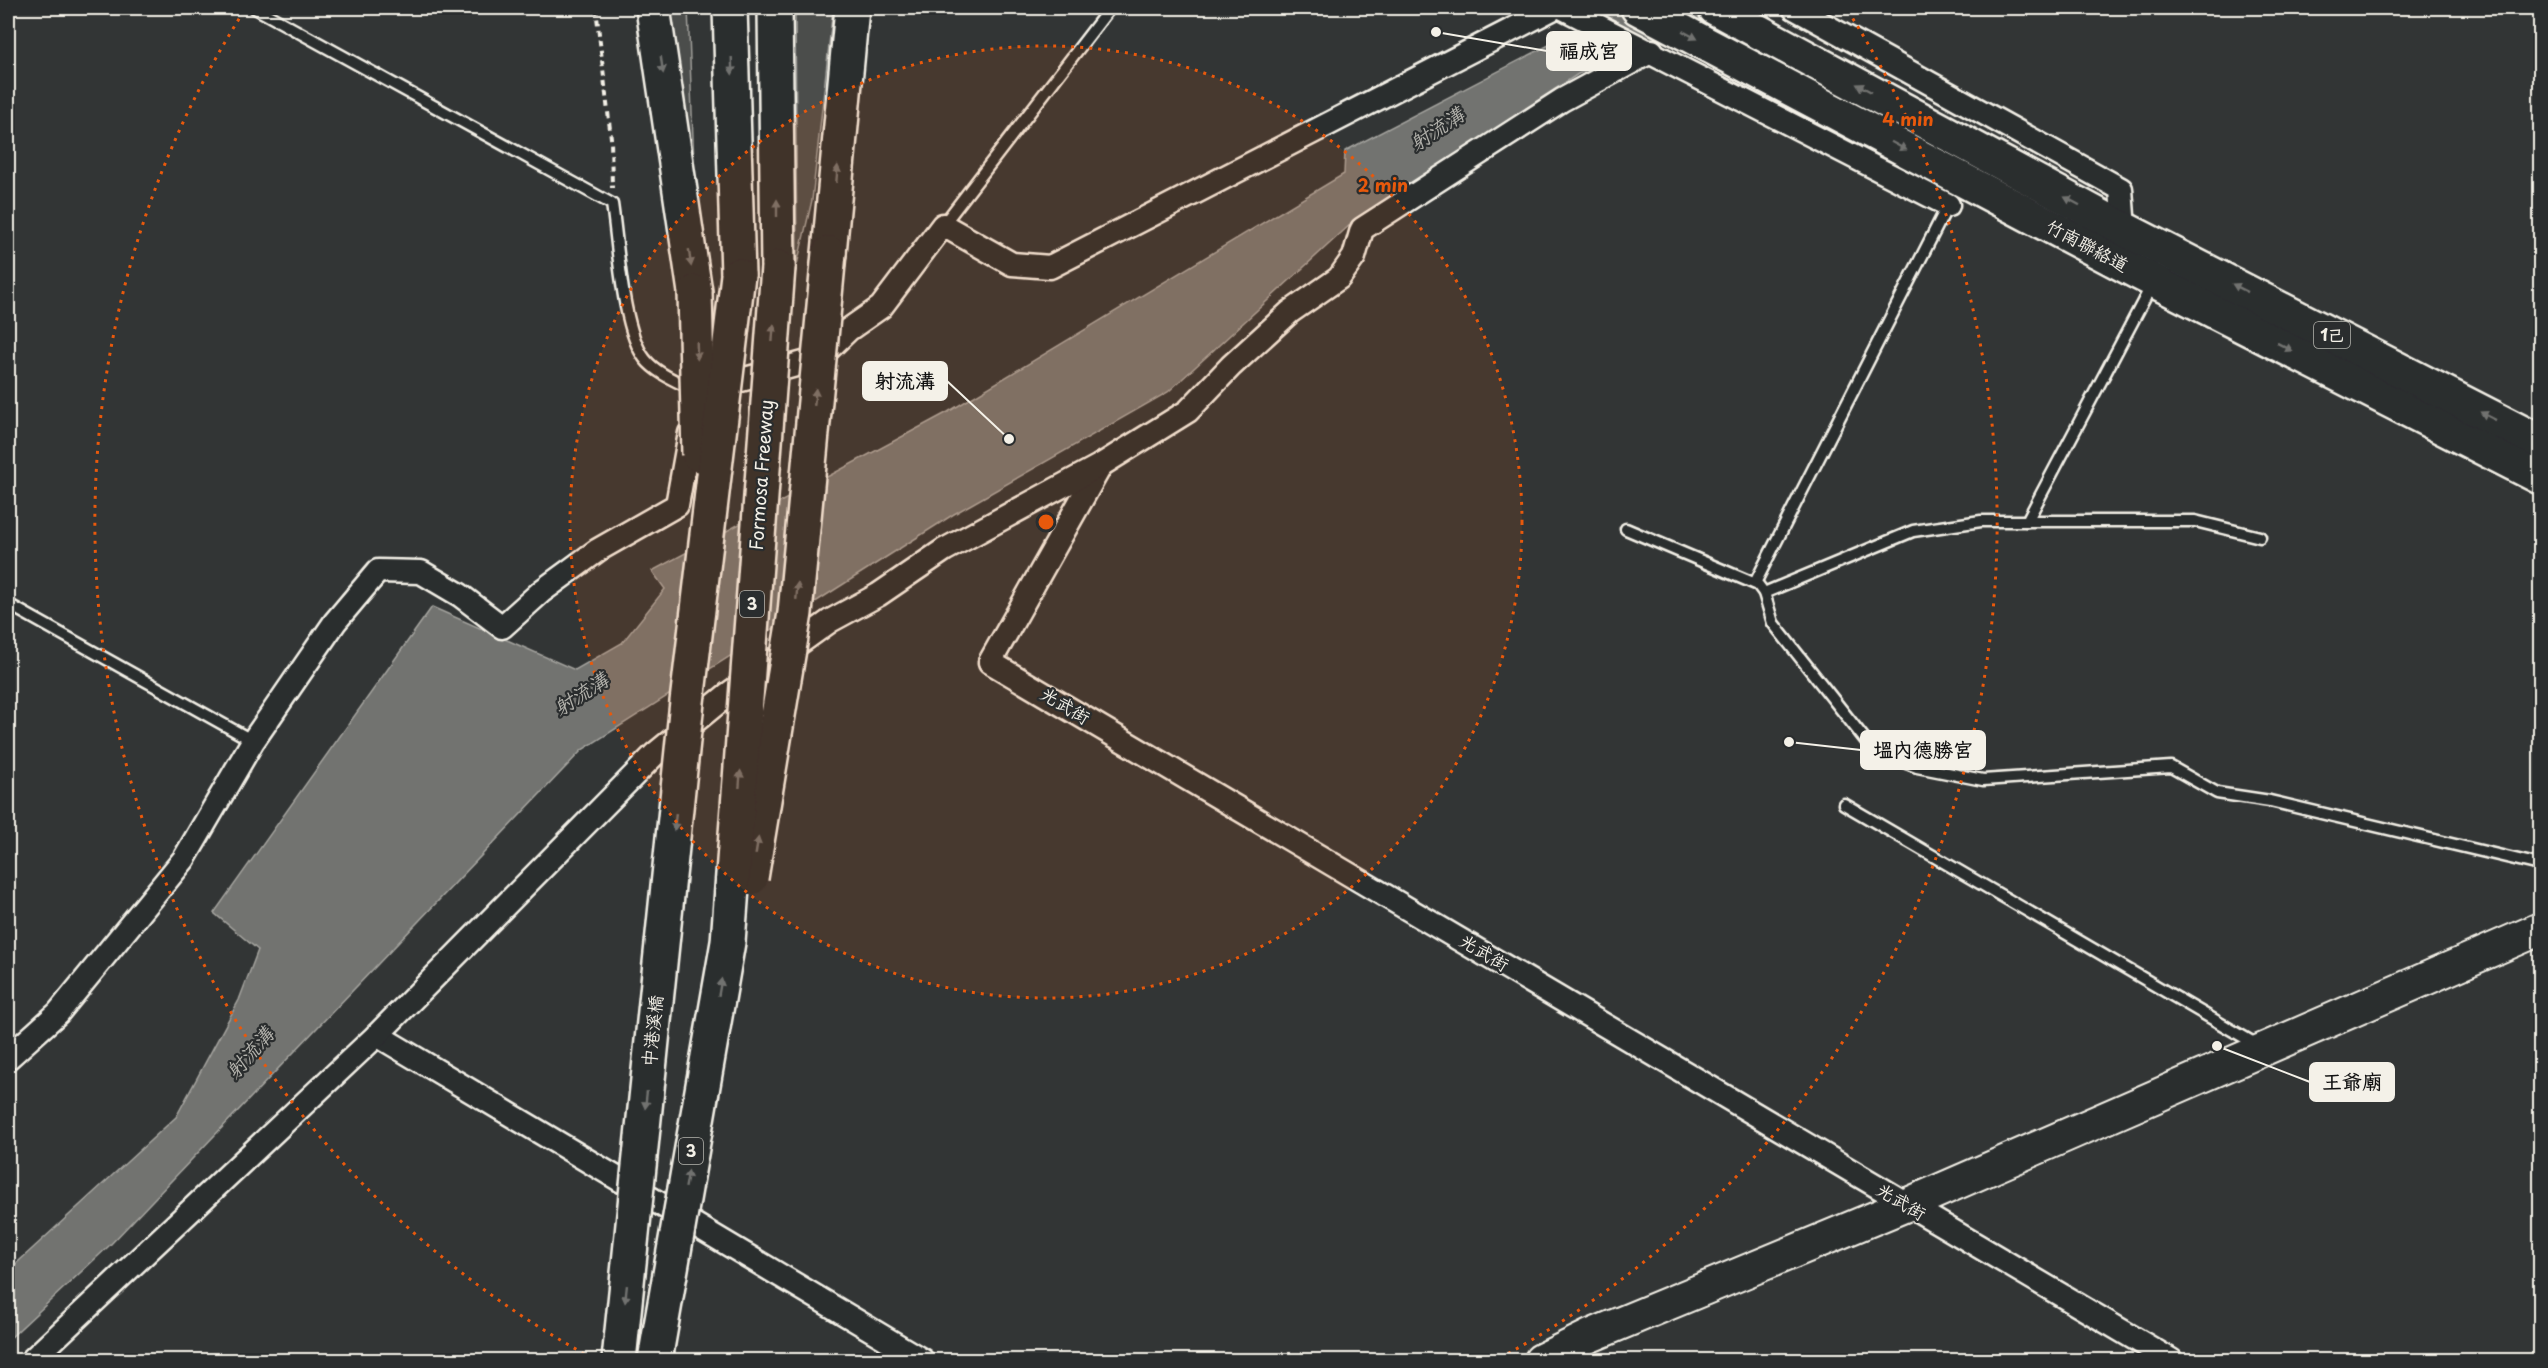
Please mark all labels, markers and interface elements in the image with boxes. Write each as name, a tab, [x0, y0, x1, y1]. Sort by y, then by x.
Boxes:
one-way arrow	[1682, 30, 1699, 40]
callout: 福成宮	[1547, 32, 1631, 70]
text: 福成宮	[1559, 35, 1619, 65]
one-way arrow	[657, 56, 666, 75]
one-way arrow	[727, 56, 737, 75]
one-way arrow	[1855, 83, 1872, 93]
water label: 射流溝	[1403, 98, 1471, 157]
text: 4 min	[1882, 105, 1934, 132]
one-way arrow	[1891, 141, 1908, 151]
one-way arrow	[832, 164, 842, 183]
text: 2 min	[1358, 171, 1408, 198]
one-way arrow	[2064, 196, 2081, 206]
one-way arrow	[772, 199, 782, 218]
street label: 竹南聯絡道	[2042, 212, 2134, 278]
one-way arrow	[685, 249, 694, 268]
one-way arrow	[2231, 284, 2249, 294]
road number: 1己	[2314, 322, 2350, 348]
one-way arrow	[768, 324, 777, 343]
one-way arrow	[692, 341, 701, 360]
one-way arrow	[2276, 342, 2293, 352]
callout: 射流溝	[863, 362, 947, 400]
text: 射流溝	[875, 365, 935, 395]
one-way arrow	[810, 388, 820, 407]
street label: Formosa Freeway	[742, 399, 779, 551]
one-way arrow	[2480, 411, 2497, 420]
centre of rings	[1036, 512, 1056, 532]
one-way arrow	[792, 582, 802, 601]
road number: 3	[740, 591, 764, 617]
water label: 射流溝	[547, 663, 615, 722]
street label: 光武街	[1036, 679, 1096, 730]
callout: 塭內德勝宮	[1861, 731, 1985, 769]
text: 塭內德勝宮	[1873, 734, 1973, 764]
one-way arrow	[735, 769, 745, 788]
one-way arrow	[670, 813, 679, 832]
one-way arrow	[753, 836, 762, 855]
street label: 光武街	[1455, 926, 1515, 977]
one-way arrow	[716, 977, 725, 996]
street label: 中港溪橋	[634, 994, 669, 1068]
water label: 射流溝	[218, 1018, 282, 1085]
callout: 王爺廟	[2310, 1063, 2394, 1101]
text: 王爺廟	[2322, 1066, 2382, 1096]
one-way arrow	[641, 1091, 651, 1110]
road number: 3	[679, 1138, 703, 1164]
one-way arrow	[682, 1169, 691, 1188]
street label: 光武街	[1872, 1175, 1932, 1226]
one-way arrow	[621, 1285, 631, 1304]

